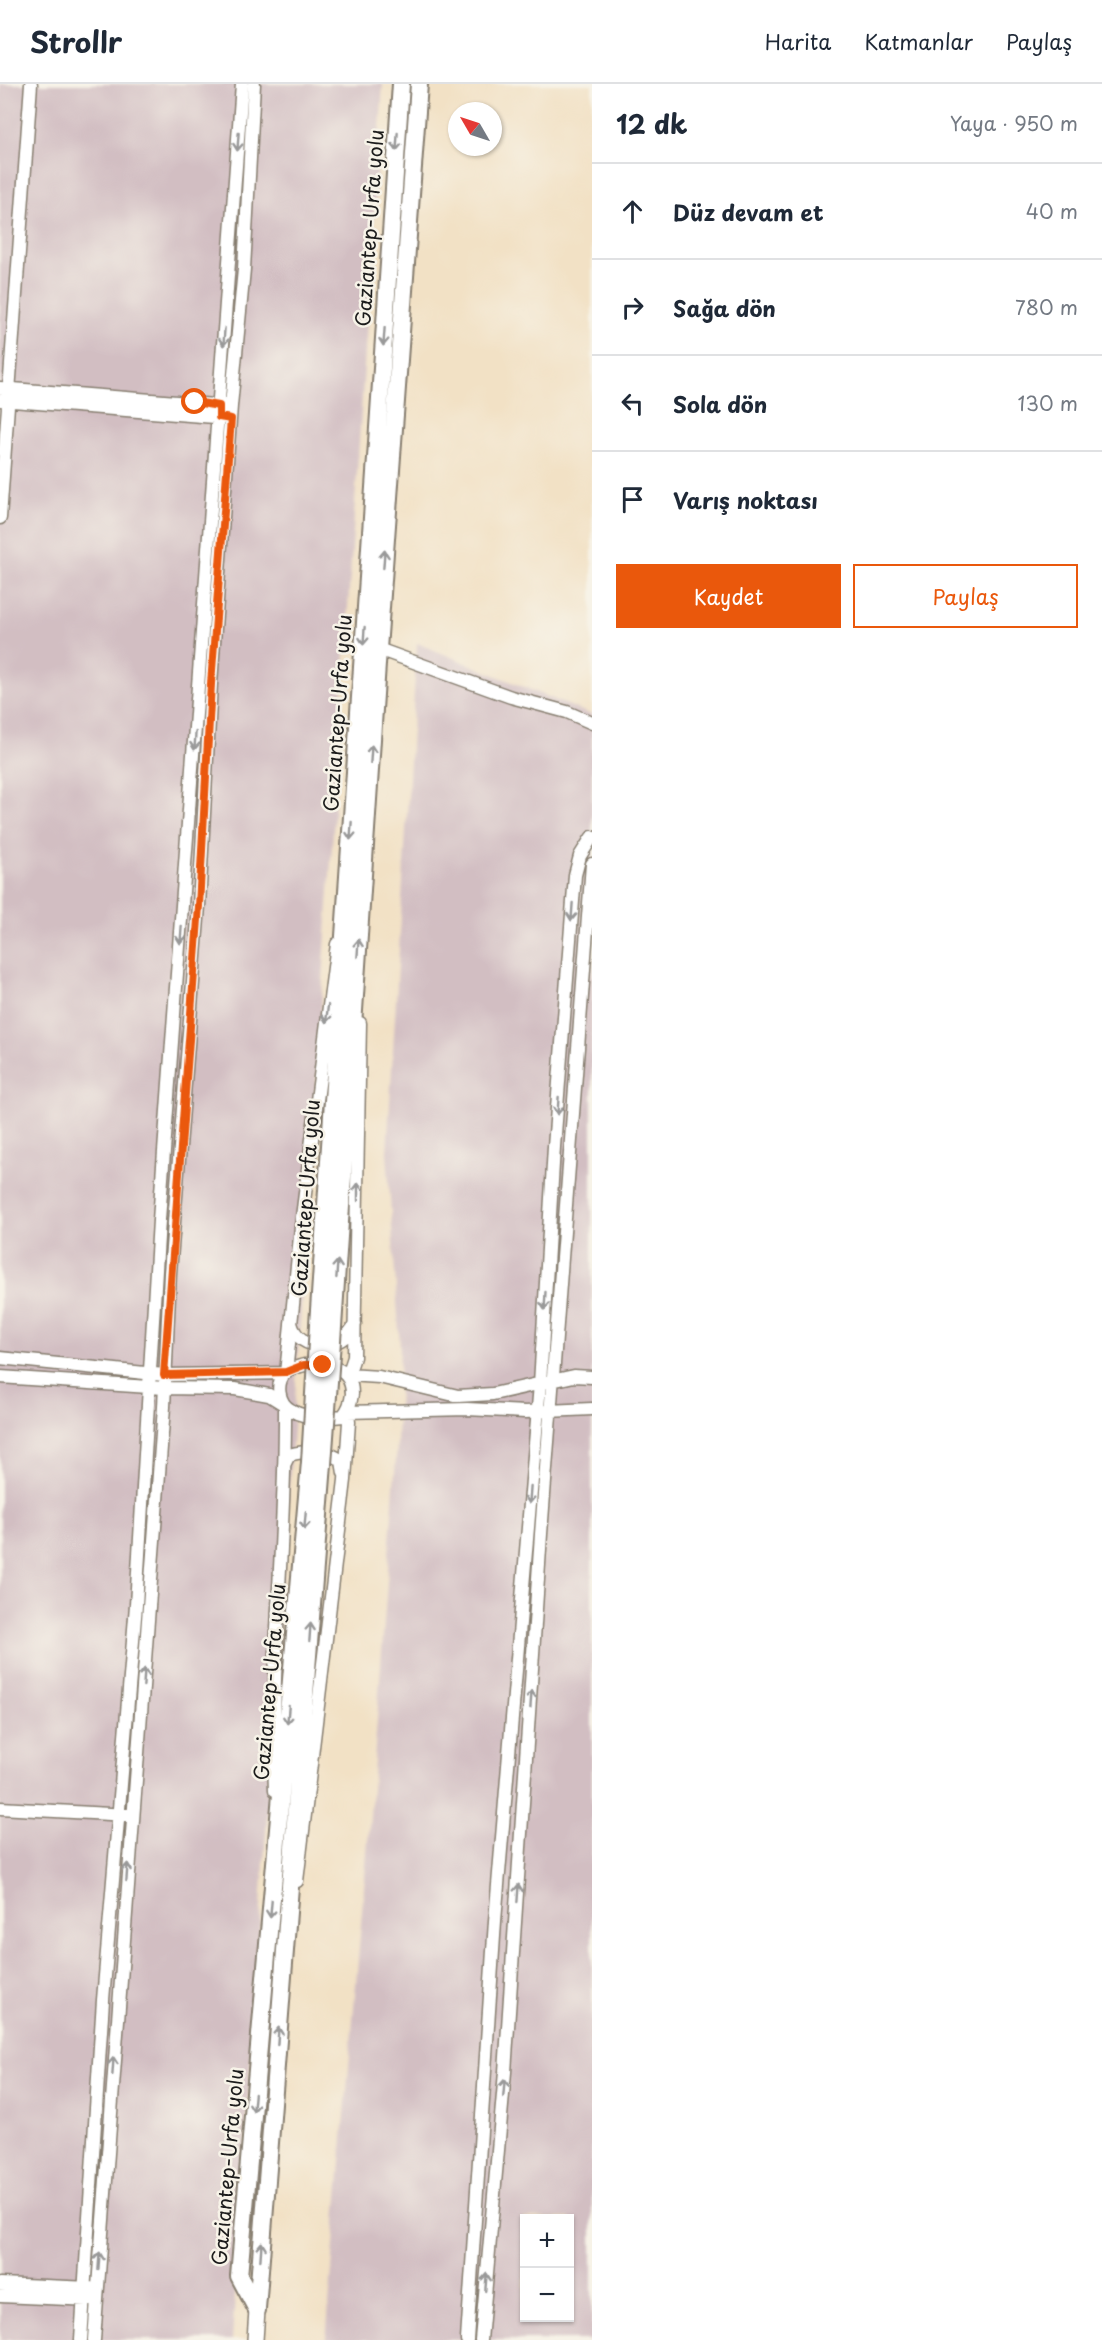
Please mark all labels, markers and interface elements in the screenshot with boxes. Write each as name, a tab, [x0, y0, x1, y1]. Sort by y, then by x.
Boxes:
text: Strollr	[30, 20, 122, 63]
text: Harita	[765, 25, 831, 57]
text: Katmanlar	[864, 25, 973, 57]
text: Paylaş	[1006, 25, 1072, 57]
north arrow	[448, 102, 502, 156]
text: 12 dk	[616, 104, 687, 143]
text: Yaya · 950 m	[950, 108, 1078, 138]
street label: Gaziantep-Urfa yolu	[347, 128, 391, 328]
one-way arrow	[232, 132, 243, 152]
one-way arrow	[392, 132, 403, 152]
icon: ahead	[616, 195, 649, 228]
text: Düz devam et	[673, 195, 824, 228]
text: 40 m	[1026, 196, 1078, 226]
icon: right	[616, 291, 649, 324]
text: Sağa dön	[673, 291, 776, 324]
text: 780 m	[1015, 292, 1078, 322]
one-way arrow	[219, 326, 230, 346]
one-way arrow	[379, 326, 390, 346]
icon: left	[616, 387, 649, 420]
text: Sola dön	[673, 387, 767, 420]
route start	[181, 388, 207, 414]
text: 130 m	[1018, 388, 1078, 418]
icon: arrive	[616, 483, 649, 516]
text: Varış noktası	[673, 483, 818, 516]
one-way arrow	[379, 550, 390, 570]
button: Kaydet	[616, 564, 841, 628]
button: Paylaş	[853, 564, 1078, 628]
street label: Gaziantep-Urfa yolu	[315, 613, 359, 813]
one-way arrow	[359, 626, 370, 646]
one-way arrow	[189, 730, 200, 750]
one-way arrow	[366, 744, 377, 764]
one-way arrow	[346, 820, 357, 840]
one-way arrow	[566, 901, 577, 921]
one-way arrow	[175, 925, 186, 945]
one-way arrow	[353, 939, 364, 959]
one-way arrow	[321, 1003, 332, 1023]
one-way arrow	[552, 1096, 563, 1116]
street label: Gaziantep-Urfa yolu	[283, 1098, 327, 1298]
one-way arrow	[352, 1183, 364, 1203]
one-way arrow	[332, 1259, 343, 1279]
one-way arrow	[540, 1290, 551, 1310]
route end	[309, 1351, 335, 1377]
one-way arrow	[524, 1485, 535, 1505]
one-way arrow	[299, 1510, 310, 1530]
street label: Gaziantep-Urfa yolu	[245, 1582, 293, 1782]
one-way arrow	[305, 1623, 316, 1643]
one-way arrow	[138, 1668, 149, 1688]
one-way arrow	[526, 1689, 537, 1709]
one-way arrow	[282, 1704, 293, 1724]
one-way arrow	[122, 1862, 133, 1882]
one-way arrow	[513, 1884, 524, 1904]
one-way arrow	[265, 1899, 276, 1919]
one-way arrow	[273, 2027, 284, 2047]
one-way arrow	[108, 2057, 119, 2077]
street label: Gaziantep-Urfa yolu	[203, 2067, 251, 2267]
one-way arrow	[499, 2078, 510, 2098]
one-way arrow	[248, 2093, 259, 2113]
map controls	[520, 2214, 574, 2322]
button: +	[520, 2214, 574, 2268]
one-way arrow	[256, 2242, 267, 2262]
one-way arrow	[94, 2251, 105, 2271]
button: −	[520, 2268, 574, 2322]
one-way arrow	[481, 2272, 492, 2292]

